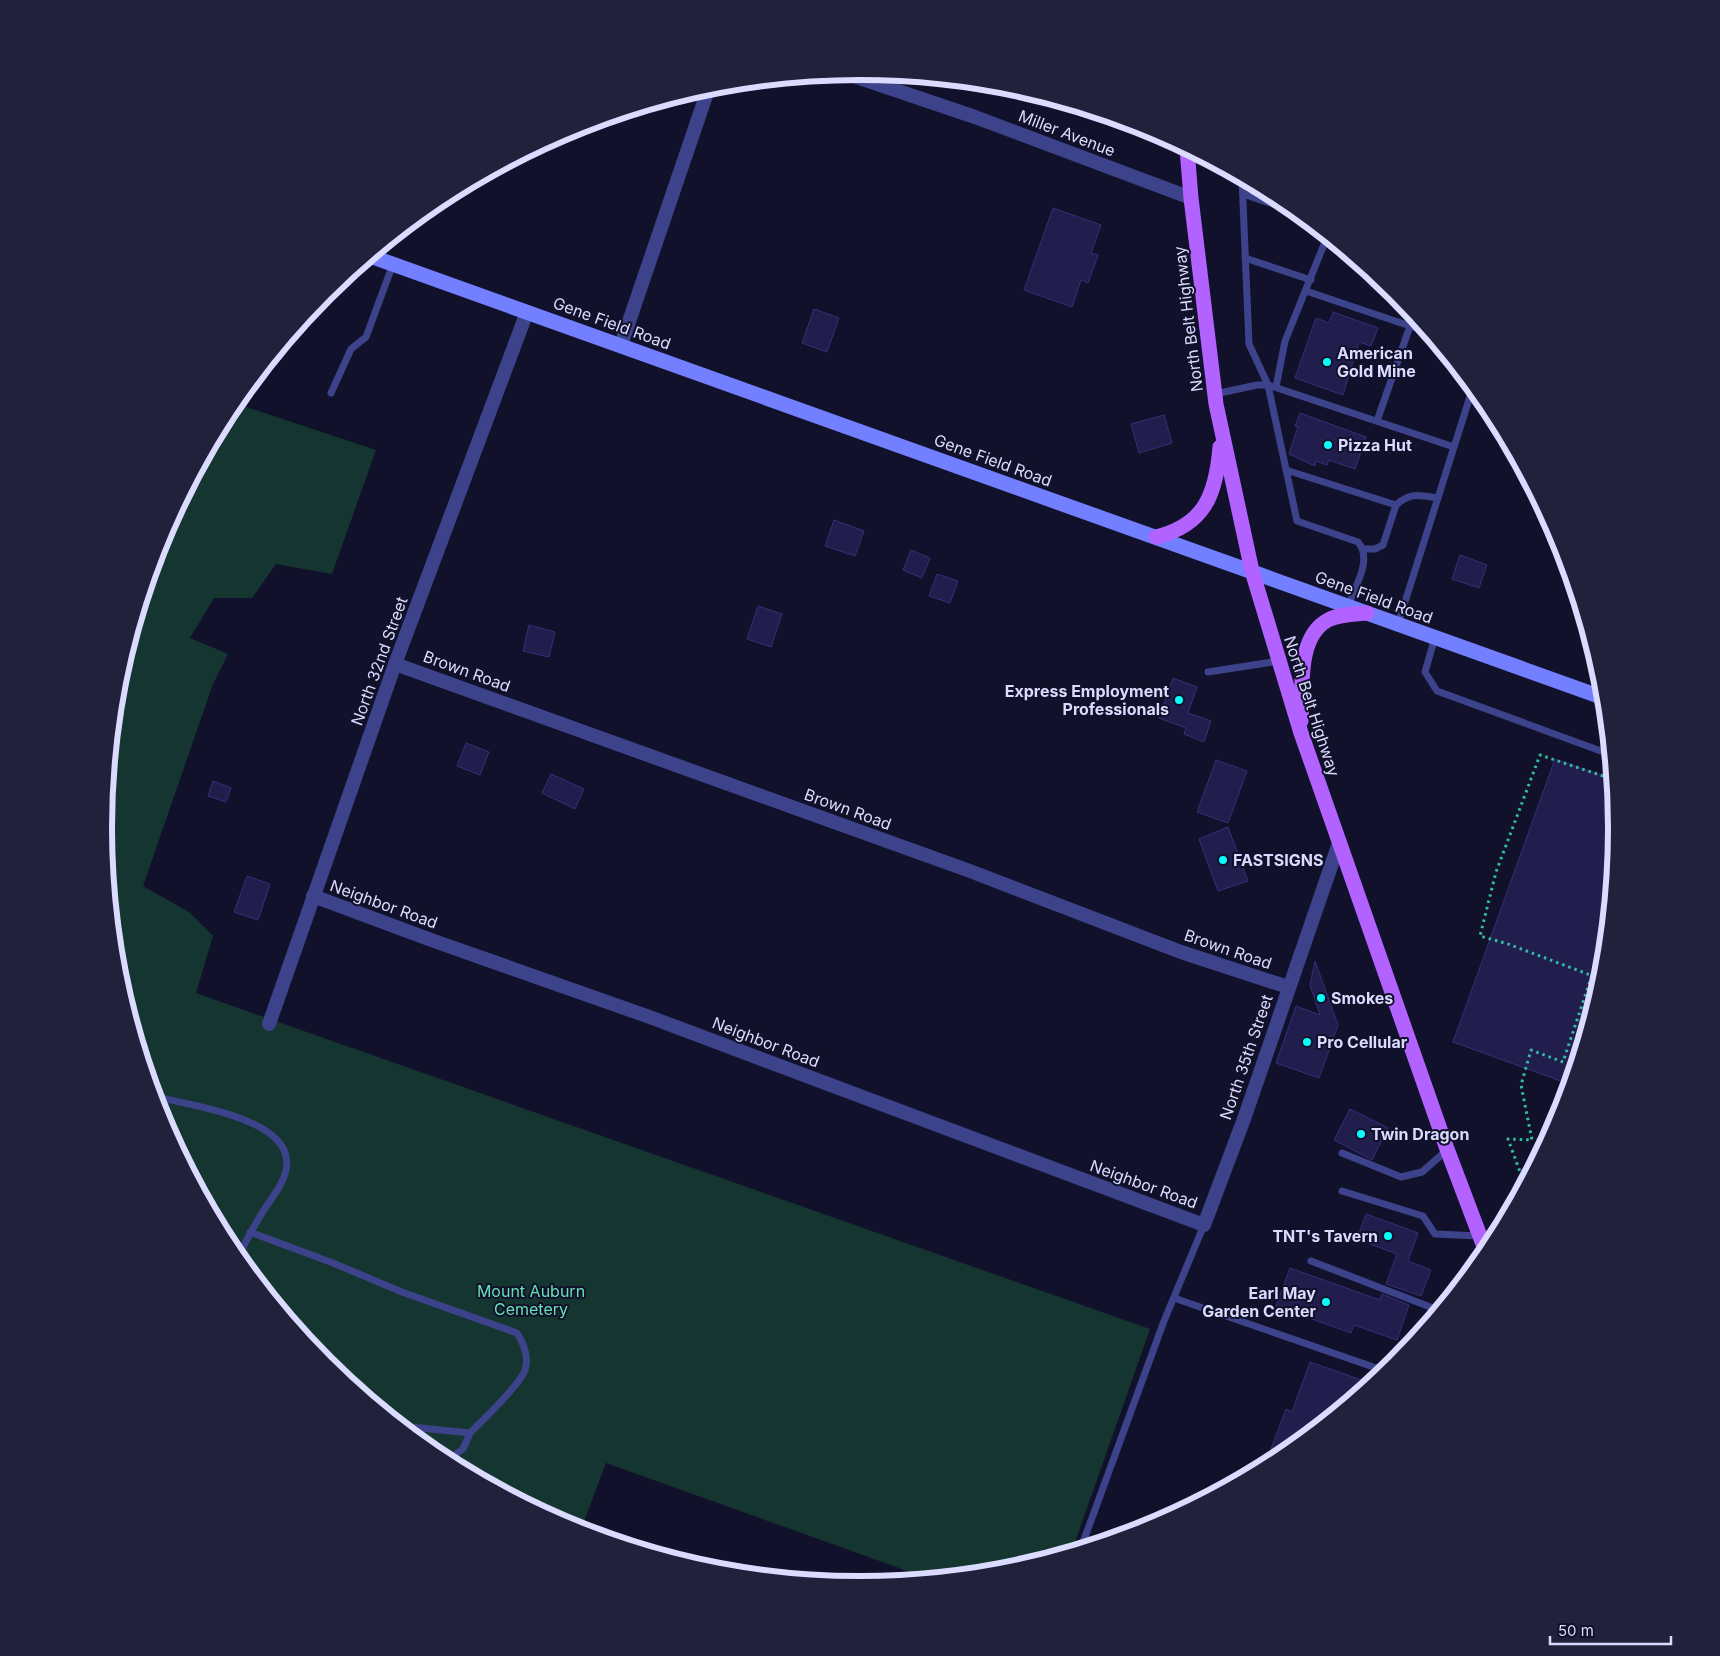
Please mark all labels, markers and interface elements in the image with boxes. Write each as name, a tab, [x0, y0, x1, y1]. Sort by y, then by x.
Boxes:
street label: Miller Avenue	[1016, 105, 1118, 161]
street label: North Belt Highway	[1169, 245, 1207, 393]
street label: Gene Field Road	[550, 292, 674, 354]
place label: American Gold Mine	[1337, 343, 1416, 381]
marker: American Gold Mine	[1321, 356, 1333, 368]
street label: Gene Field Road	[931, 429, 1055, 491]
place label: Pizza Hut	[1338, 435, 1412, 455]
marker: Pizza Hut	[1322, 439, 1334, 451]
street label: Gene Field Road	[1312, 566, 1436, 628]
street label: North 32nd Street	[346, 594, 412, 728]
street label: North Belt Highway	[1280, 633, 1344, 779]
street label: Brown Road	[421, 646, 513, 696]
place label: Express Employment Professionals	[1005, 681, 1169, 719]
marker: Express Employment Professionals	[1173, 694, 1185, 706]
street label: Brown Road	[802, 784, 894, 834]
place label: FASTSIGNS	[1233, 850, 1323, 870]
marker: FASTSIGNS	[1217, 854, 1229, 866]
street label: Neighbor Road	[327, 875, 441, 933]
street label: Brown Road	[1182, 925, 1274, 973]
place label: Smokes	[1331, 988, 1393, 1008]
street label: North 35th Street	[1215, 992, 1277, 1122]
marker: Smokes	[1315, 992, 1327, 1004]
street label: Neighbor Road	[710, 1012, 822, 1072]
place label: Pro Cellular	[1317, 1032, 1408, 1052]
marker: Pro Cellular	[1301, 1036, 1313, 1048]
place label: Twin Dragon	[1371, 1124, 1469, 1144]
marker: Twin Dragon	[1355, 1128, 1367, 1140]
street label: Neighbor Road	[1087, 1155, 1201, 1213]
place label: TNT's Tavern	[1272, 1226, 1378, 1246]
marker: TNT's Tavern	[1382, 1230, 1394, 1242]
park label: Mount Auburn Cemetery	[477, 1281, 585, 1319]
place label: Earl May Garden Center	[1202, 1283, 1316, 1321]
marker: Earl May Garden Center	[1320, 1296, 1332, 1308]
scale bar	[1550, 1614, 1671, 1646]
text: 50 m	[1558, 1621, 1594, 1640]

